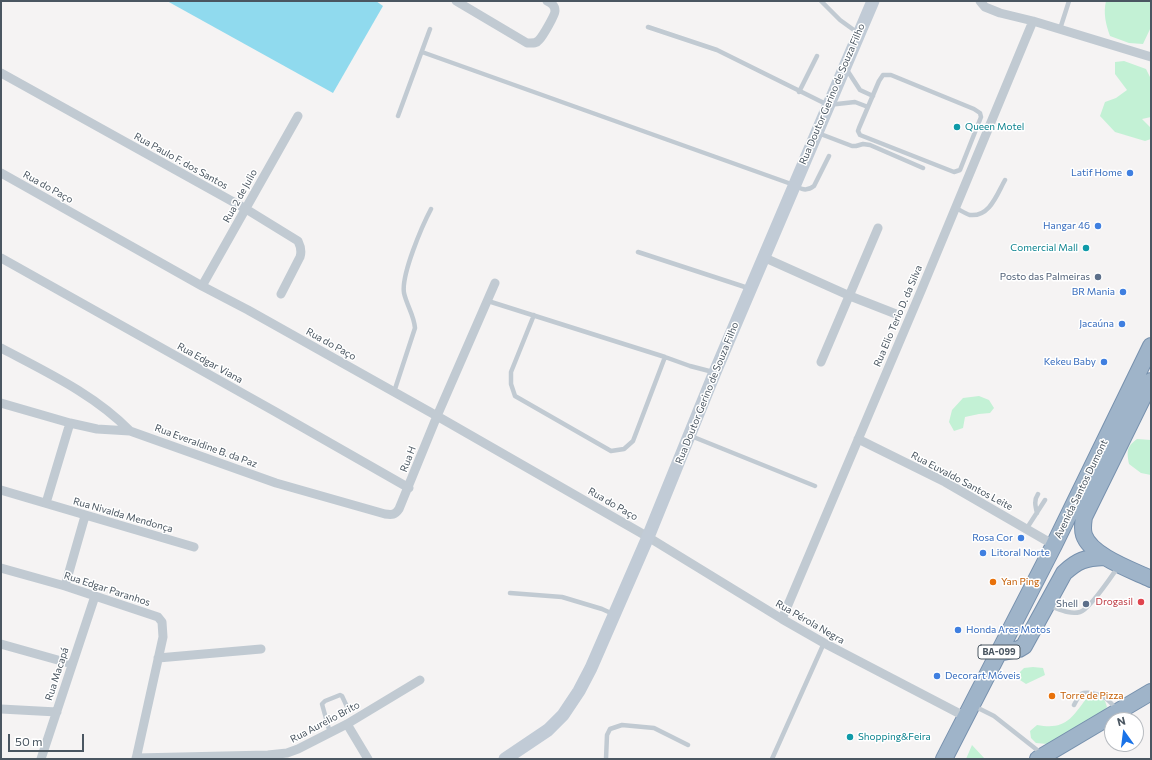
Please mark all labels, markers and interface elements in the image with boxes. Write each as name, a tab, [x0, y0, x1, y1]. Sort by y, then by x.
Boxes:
street label: Rua Doutor Gerino de Souza Filho	[797, 22, 867, 166]
place label: Queen Motel	[965, 121, 1024, 133]
marker: Queen Motel	[952, 122, 962, 132]
street label: Rua Paulo F. dos Santos	[132, 130, 230, 192]
street label: Rua 2 de Julio	[220, 167, 260, 225]
place label: Latif Home	[1071, 167, 1122, 179]
street label: Rua do Paço	[21, 168, 75, 206]
marker: Latif Home	[1125, 168, 1135, 178]
place label: Hangar 46	[1043, 220, 1090, 232]
marker: Hangar 46	[1093, 221, 1103, 231]
place label: Comercial Mall	[1010, 242, 1078, 254]
marker: Comercial Mall	[1081, 243, 1091, 253]
street label: Rua Elio Terio D. da Silva	[871, 263, 925, 369]
place label: Posto das Palmeiras	[1000, 271, 1090, 283]
marker: Posto das Palmeiras	[1093, 272, 1103, 282]
place label: BR Mania	[1072, 286, 1115, 298]
marker: BR Mania	[1118, 287, 1128, 297]
place label: Jacaúna	[1079, 318, 1114, 330]
marker: Jacaúna	[1117, 319, 1127, 329]
street label: Rua Doutor Gerino de Souza Filho	[673, 320, 741, 466]
street label: Rua do Paço	[304, 325, 358, 363]
street label: Rua Edgar Viana	[175, 340, 245, 386]
place label: Kekeu Baby	[1044, 356, 1096, 368]
marker: Kekeu Baby	[1099, 357, 1109, 367]
street label: Rua Everaldine B. da Paz	[153, 422, 259, 470]
street label: Avenida Santos Dumont	[1052, 438, 1110, 540]
street label: Rua H	[398, 444, 418, 474]
street label: Rua Euvaldo Santos Leite	[909, 449, 1015, 513]
street label: Rua do Paço	[586, 485, 640, 523]
street label: Rua Nivalda Mendonça	[72, 495, 174, 535]
place label: Rosa Cor	[972, 532, 1013, 544]
marker: Rosa Cor	[1016, 533, 1026, 543]
place label: Litoral Norte	[991, 547, 1050, 559]
marker: Litoral Norte	[978, 548, 988, 558]
street label: Rua Edgar Paranhos	[62, 569, 152, 609]
place label: Yan Ping	[1001, 576, 1039, 588]
marker: Yan Ping	[988, 577, 998, 587]
place label: Drogasil	[1096, 596, 1133, 608]
street label: Rua Pérola Negra	[773, 597, 847, 647]
marker: Drogasil	[1136, 597, 1146, 607]
place label: Shell	[1056, 598, 1078, 610]
marker: Shell	[1081, 599, 1091, 609]
place label: Honda Ares Motos	[966, 624, 1050, 636]
marker: Honda Ares Motos	[953, 625, 963, 635]
road number: BA-099	[978, 645, 1020, 659]
street label: Rua Macapá	[43, 646, 71, 702]
place label: Decorart Móveis	[945, 670, 1020, 682]
marker: Decorart Móveis	[932, 671, 942, 681]
place label: Torre de Pizza	[1060, 690, 1124, 702]
marker: Torre de Pizza	[1047, 691, 1057, 701]
street label: Rua Aurelio Brito	[288, 699, 362, 745]
north arrow	[1104, 712, 1144, 752]
text: N	[1116, 714, 1127, 728]
scale bar	[10, 726, 86, 752]
place label: Shopping&Feira	[858, 731, 931, 743]
marker: Shopping&Feira	[845, 732, 855, 742]
text: 50 m	[15, 734, 43, 748]

